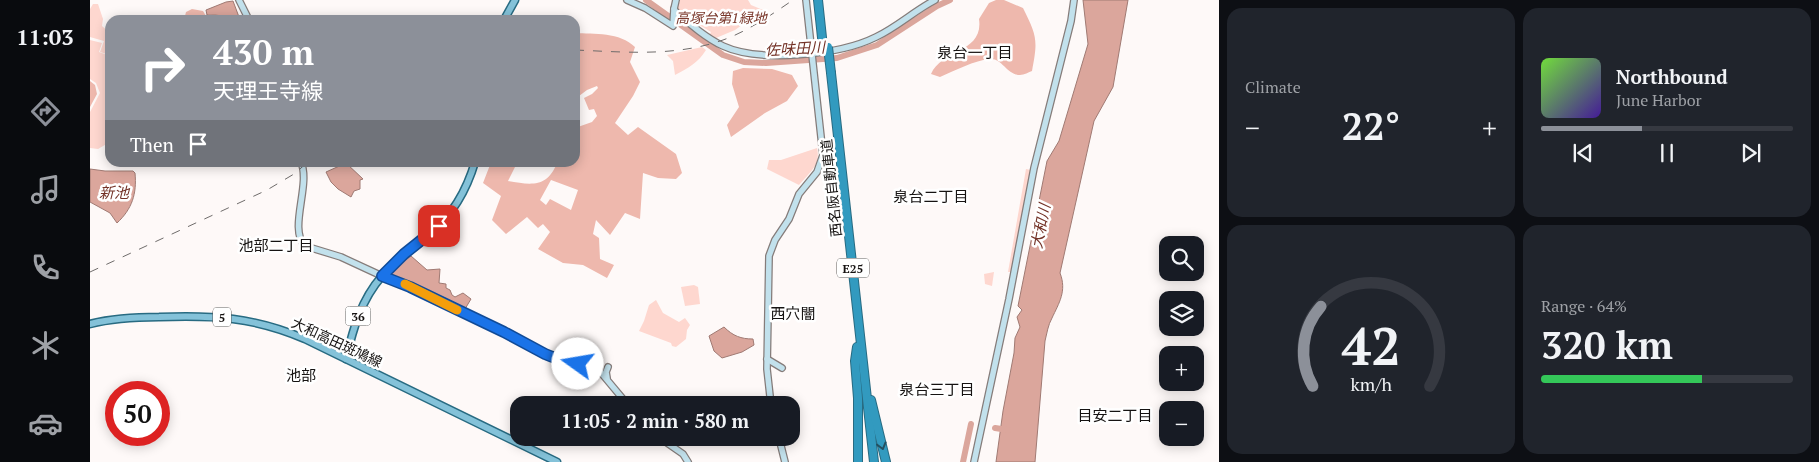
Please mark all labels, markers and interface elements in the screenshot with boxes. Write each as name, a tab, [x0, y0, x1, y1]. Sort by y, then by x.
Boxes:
park label: 高塚台第1緑地	[675, 8, 769, 27]
text: 11:03	[16, 22, 74, 51]
text: 430 m	[213, 29, 314, 75]
icon: right	[130, 35, 195, 100]
water label: 佐味田川	[765, 36, 827, 60]
district label: 泉台一丁目	[937, 42, 1013, 62]
text: Northbound	[1616, 64, 1728, 89]
text: 天理王寺線	[213, 76, 323, 105]
text: Climate	[1245, 76, 1301, 98]
text: June Harbor	[1616, 89, 1702, 111]
icon: directions	[28, 94, 63, 129]
text: 22°	[1342, 101, 1400, 151]
text: −	[1245, 109, 1260, 146]
text: +	[1482, 109, 1497, 146]
icon: arrive	[184, 130, 212, 158]
text: Then	[130, 132, 174, 157]
street label: 西名阪自動車道	[816, 138, 846, 238]
icon: previous	[1569, 139, 1597, 167]
icon: pause	[1653, 139, 1681, 167]
icon: next	[1737, 139, 1765, 167]
icon: music	[28, 172, 63, 207]
water label: 新池	[99, 182, 131, 202]
district label: 泉台二丁目	[893, 186, 969, 206]
water label: 大和川	[1026, 200, 1054, 250]
pin	[418, 205, 460, 247]
icon: arrive	[425, 212, 453, 240]
district label: 池部二丁目	[238, 235, 314, 255]
map controls	[1159, 236, 1204, 446]
button: search	[1159, 236, 1204, 281]
icon: phone	[28, 250, 63, 285]
road number: E25	[837, 258, 869, 278]
button: layers	[1159, 291, 1204, 336]
text: Range · 64%	[1541, 295, 1627, 317]
district label: 西穴闇	[770, 303, 816, 323]
road number: 36	[346, 306, 370, 326]
road number: 5	[213, 308, 231, 326]
text: 42	[1342, 311, 1400, 380]
street label: 大和高田斑鳩線	[289, 313, 385, 371]
text: 320 km	[1541, 320, 1673, 370]
icon: climate	[28, 328, 63, 363]
position arrow	[551, 337, 603, 389]
button: +	[1159, 346, 1204, 391]
district label: 池部	[286, 365, 316, 385]
text: km/h	[1350, 372, 1392, 396]
district label: 泉台三丁目	[899, 379, 975, 399]
speed limit sign: 50	[105, 381, 170, 446]
button: −	[1159, 401, 1204, 446]
district label: 目安二丁目	[1077, 405, 1153, 425]
icon: car	[28, 406, 63, 441]
text: 11:05 · 2 min · 580 m	[561, 408, 749, 433]
one-way arrow	[876, 441, 887, 450]

